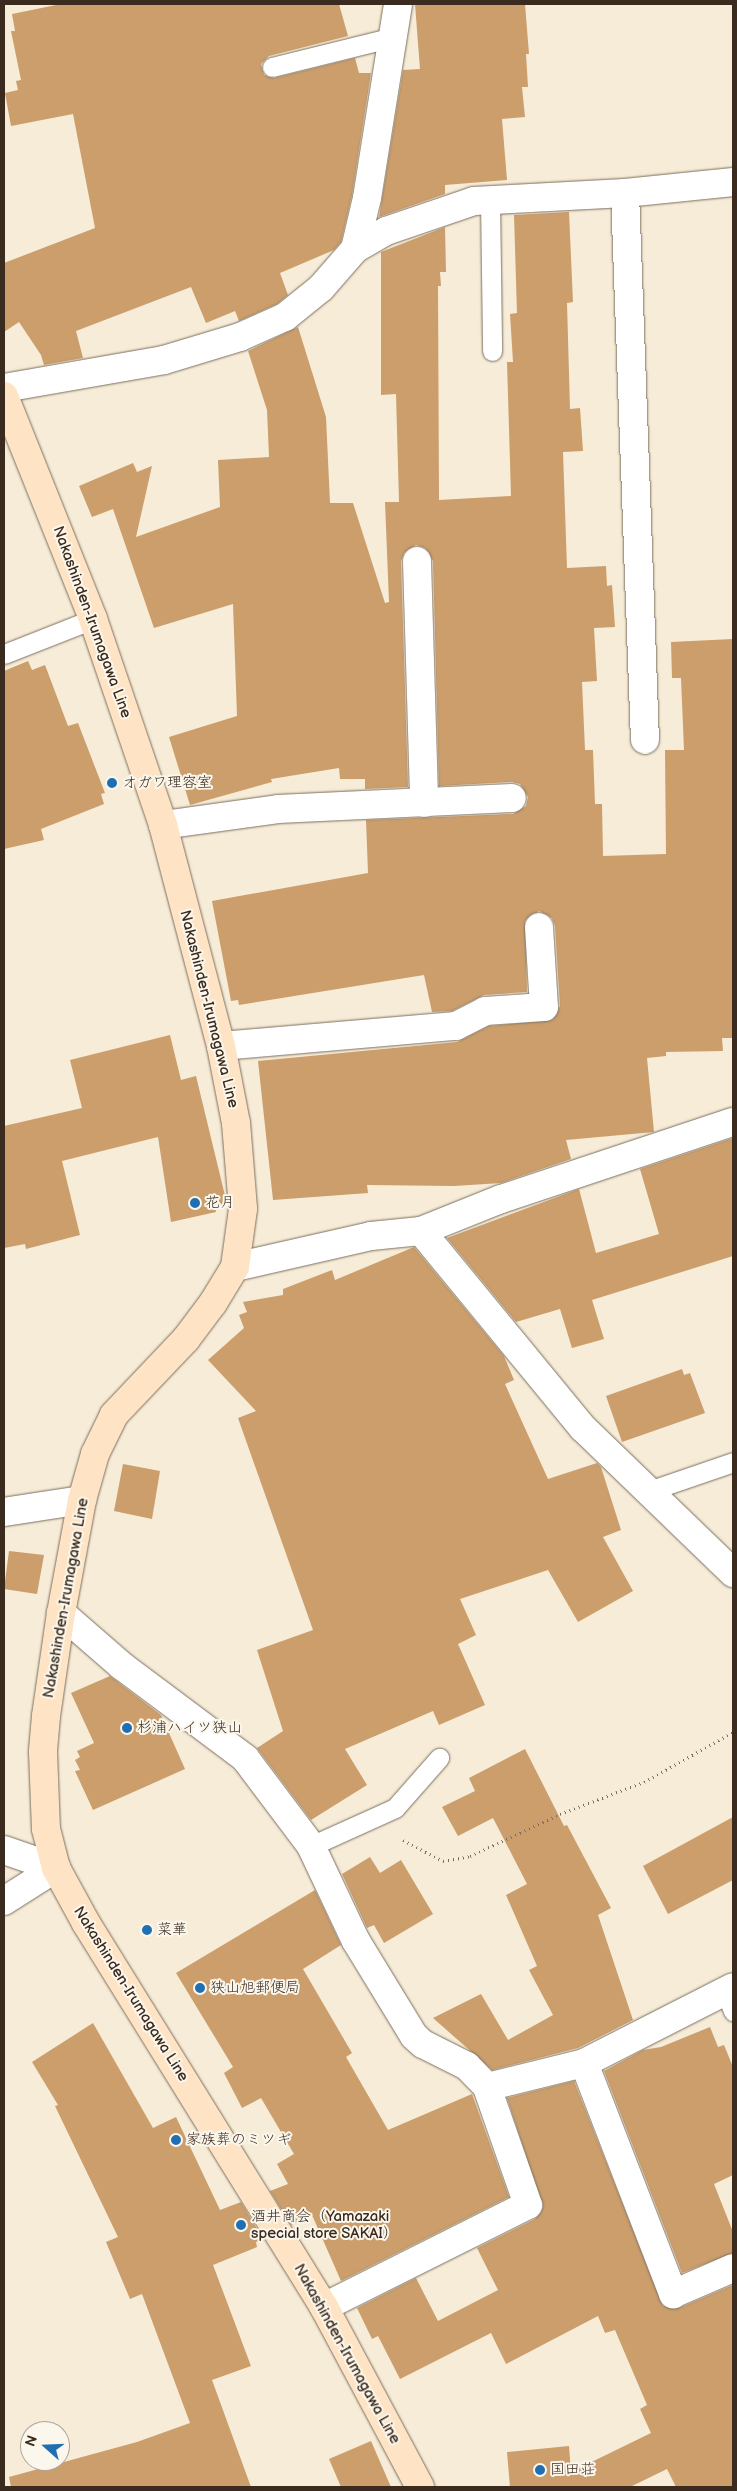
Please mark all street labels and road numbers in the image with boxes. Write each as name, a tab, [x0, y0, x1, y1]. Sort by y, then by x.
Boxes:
street label: Nakashinden-Irumagawa Line	[49, 524, 135, 720]
street label: Nakashinden-Irumagawa Line	[176, 908, 242, 1110]
street label: Nakashinden-Irumagawa Line	[40, 1496, 92, 1700]
street label: Nakashinden-Irumagawa Line	[70, 1903, 192, 2085]
street label: Nakashinden-Irumagawa Line	[290, 2261, 404, 2447]

